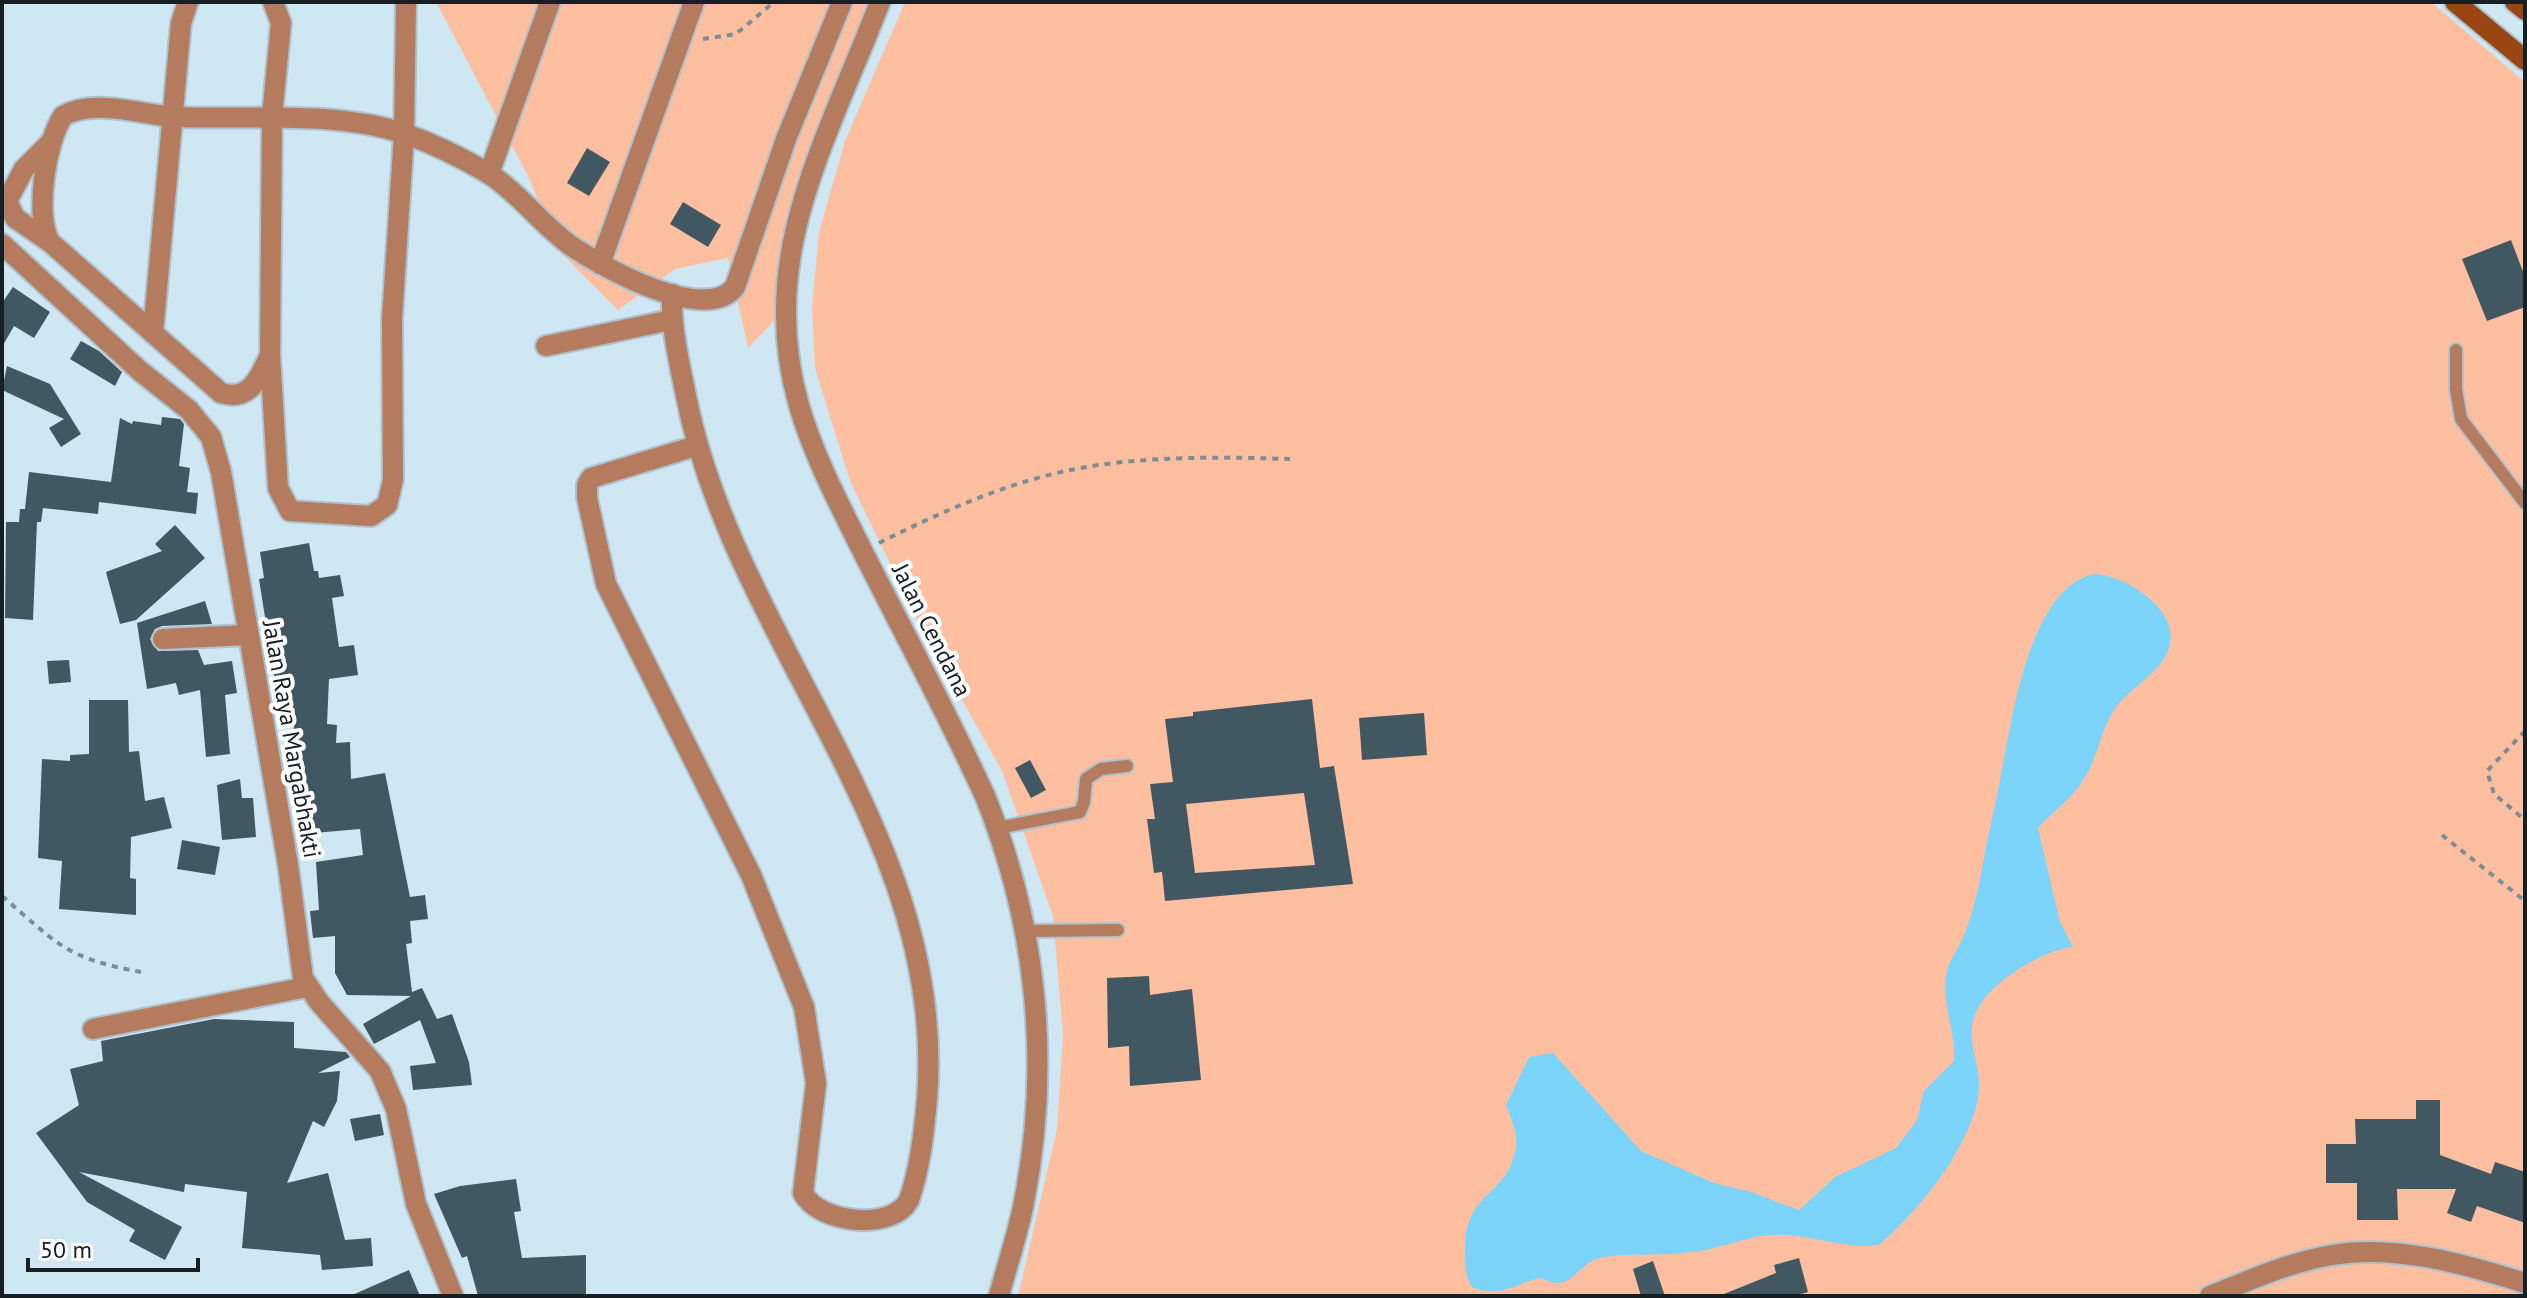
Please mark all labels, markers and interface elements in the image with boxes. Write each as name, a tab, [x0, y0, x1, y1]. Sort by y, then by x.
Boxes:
street label: Jalan Cendana	[885, 557, 979, 702]
street label: Jalan Raya Margabhakti	[256, 617, 328, 860]
scale bar	[28, 1222, 198, 1272]
text: 50 m	[40, 1234, 92, 1265]

